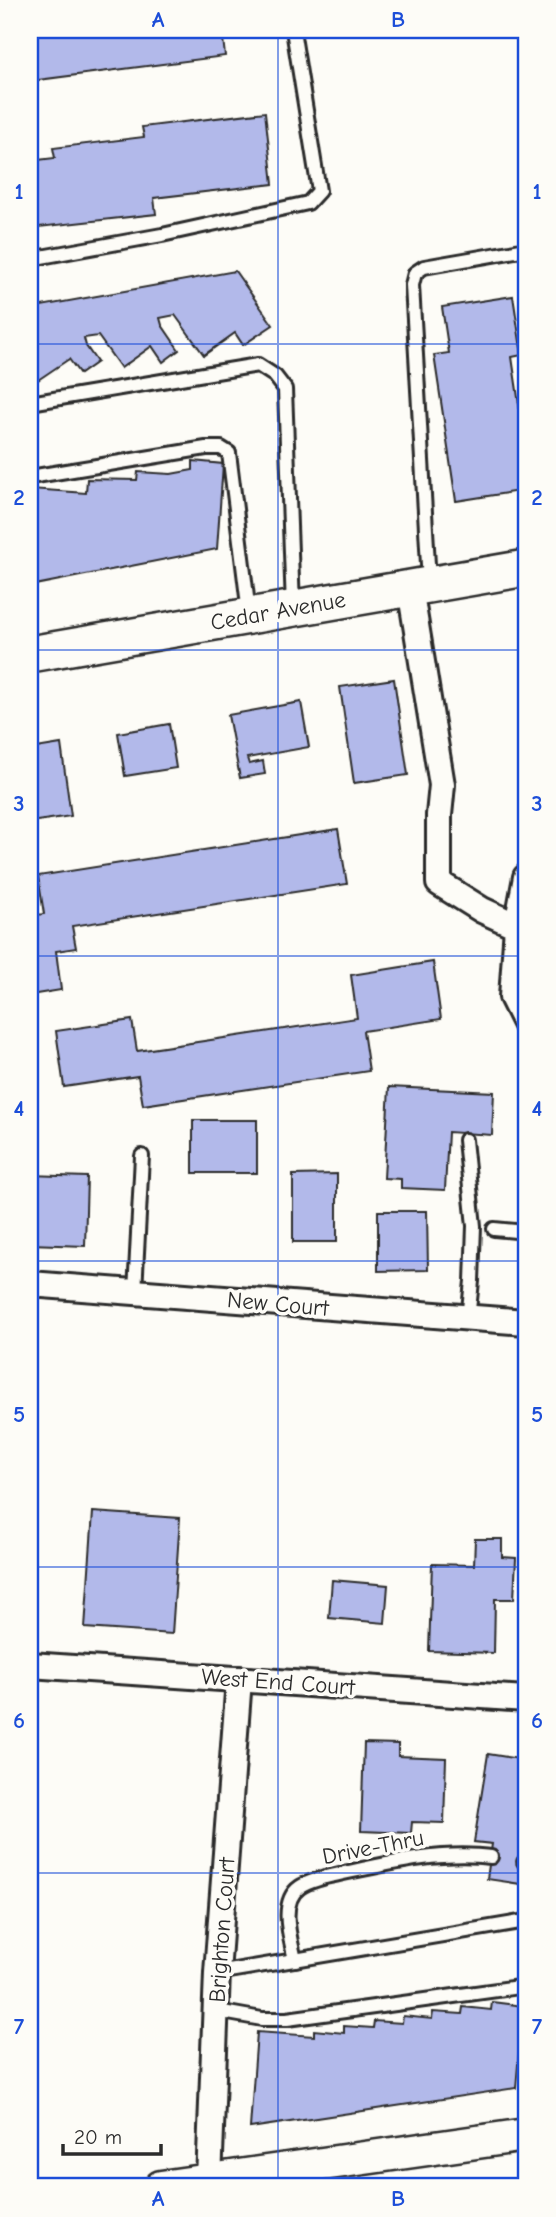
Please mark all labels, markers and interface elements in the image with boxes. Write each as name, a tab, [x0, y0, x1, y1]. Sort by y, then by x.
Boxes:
text: A	[152, 6, 165, 33]
text: B	[391, 6, 405, 33]
text: 1	[14, 178, 24, 205]
text: 1	[532, 178, 542, 205]
text: 2	[13, 484, 25, 511]
text: 2	[531, 484, 543, 511]
street label: Cedar Avenue	[208, 586, 348, 636]
text: 3	[13, 790, 25, 817]
text: 3	[531, 790, 543, 817]
text: 4	[14, 1095, 25, 1122]
text: 4	[532, 1095, 543, 1122]
street label: New Court	[226, 1286, 331, 1322]
text: 5	[13, 1401, 25, 1428]
text: 5	[531, 1401, 543, 1428]
street label: West End Court	[200, 1663, 357, 1701]
text: 6	[13, 1707, 25, 1734]
text: 6	[531, 1707, 543, 1734]
street label: Drive-Thru	[320, 1824, 426, 1870]
street label: Brighton Court	[203, 1855, 241, 2003]
text: 7	[14, 2013, 25, 2040]
text: 7	[532, 2013, 543, 2040]
scale bar	[63, 2112, 161, 2156]
text: 20 m	[74, 2125, 122, 2149]
text: A	[152, 2185, 165, 2212]
text: B	[391, 2185, 405, 2212]

